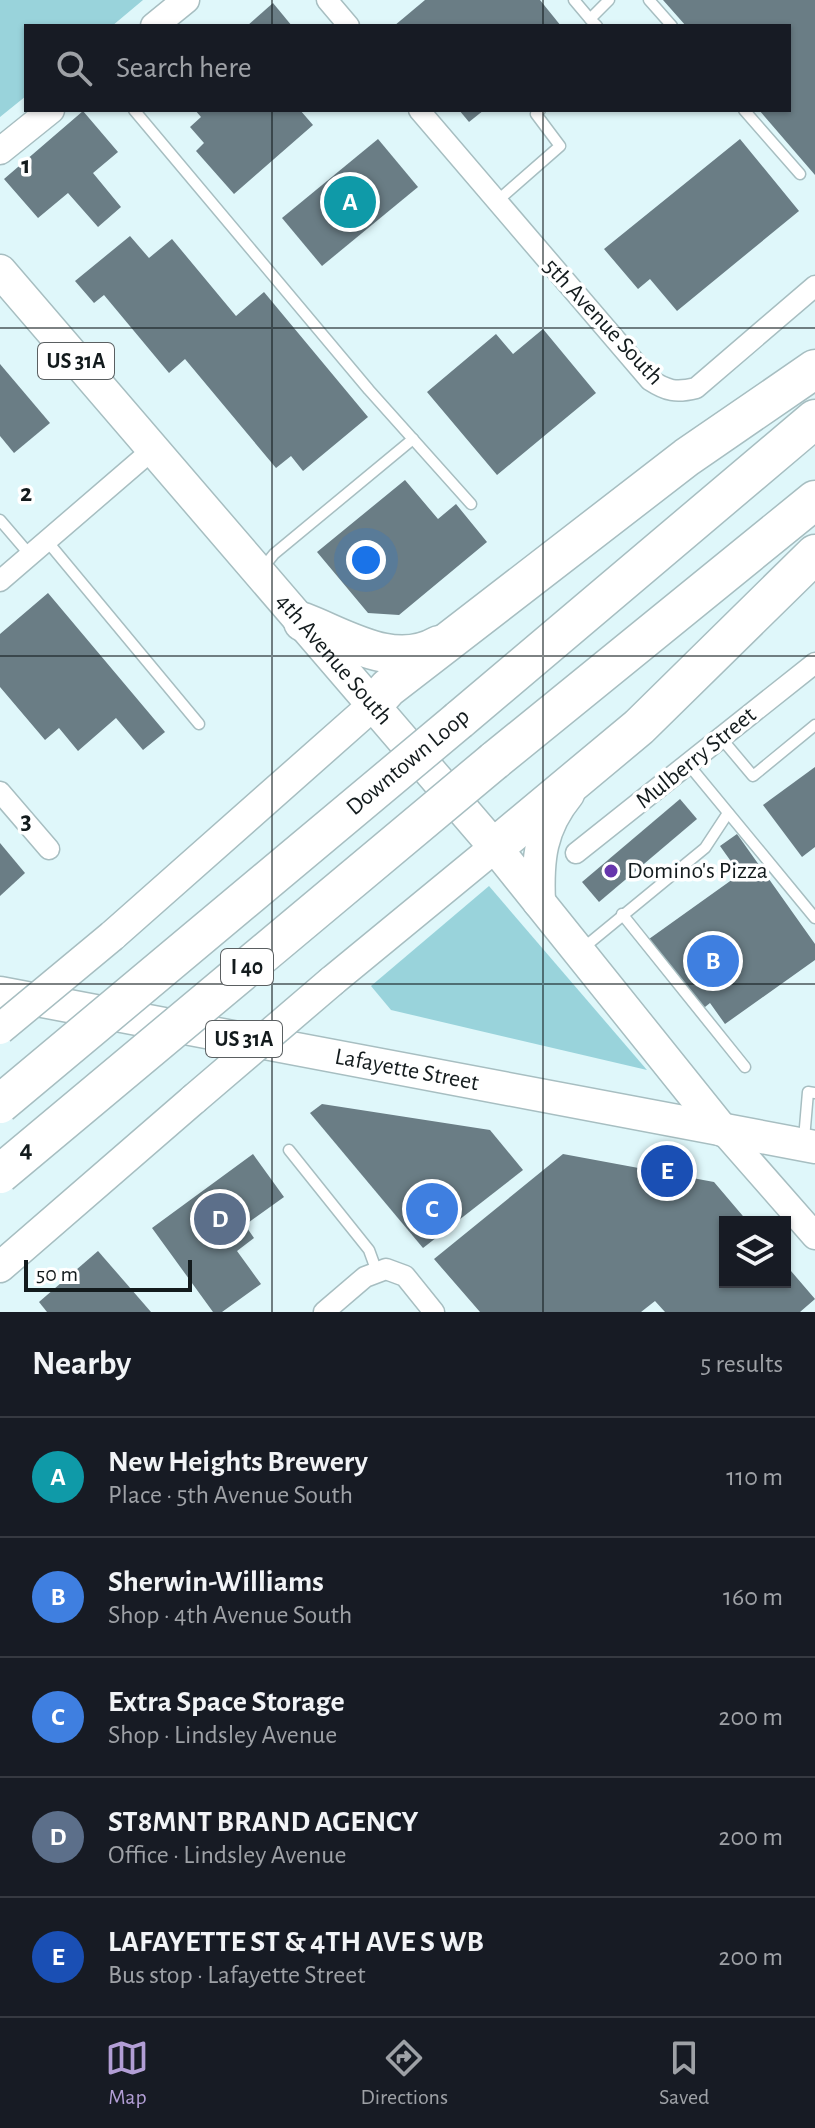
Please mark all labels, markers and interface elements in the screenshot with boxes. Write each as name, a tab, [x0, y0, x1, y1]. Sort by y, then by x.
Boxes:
search box	[24, 24, 791, 112]
icon: search	[52, 46, 96, 90]
text: Search here	[116, 53, 252, 83]
text: 1	[21, 152, 31, 178]
pin: A	[324, 172, 376, 232]
street label: 5th Avenue South	[539, 254, 667, 390]
road number: US 31A	[38, 343, 114, 379]
text: 2	[20, 480, 32, 506]
your location	[346, 540, 386, 580]
street label: 4th Avenue South	[271, 589, 396, 730]
street label: Mulberry Street	[632, 702, 761, 813]
street label: Downtown Loop	[342, 704, 474, 820]
text: 3	[20, 808, 32, 834]
place label: Domino's Pizza	[627, 859, 768, 883]
marker: Domino's Pizza	[602, 862, 620, 880]
pin: B	[687, 931, 739, 991]
road number: I 40	[221, 949, 273, 985]
road number: US 31A	[206, 1021, 282, 1057]
street label: Lafayette Street	[333, 1045, 481, 1095]
text: 4	[19, 1136, 33, 1162]
pin: E	[641, 1141, 693, 1201]
pin: C	[406, 1179, 458, 1239]
pin: D	[194, 1189, 246, 1249]
map controls	[719, 1216, 791, 1288]
button: layers	[719, 1216, 791, 1288]
scale bar	[24, 1256, 192, 1292]
text: 50 m	[36, 1263, 78, 1285]
text: Nearby	[32, 1347, 131, 1381]
text: 5 results	[700, 1351, 783, 1377]
text: New Heights Brewery	[108, 1447, 368, 1477]
text: A	[50, 1464, 66, 1490]
text: 110 m	[726, 1464, 783, 1490]
text: Place · 5th Avenue South	[108, 1482, 353, 1508]
text: Sherwin-Williams	[108, 1567, 324, 1597]
text: B	[50, 1584, 66, 1610]
text: 160 m	[723, 1584, 783, 1610]
text: Shop · 4th Avenue South	[108, 1602, 352, 1628]
text: Extra Space Storage	[108, 1687, 345, 1717]
text: C	[51, 1704, 65, 1730]
text: 200 m	[719, 1704, 783, 1730]
text: Shop · Lindsley Avenue	[108, 1722, 337, 1748]
text: ST8MNT BRAND AGENCY	[108, 1807, 418, 1837]
text: D	[49, 1824, 67, 1850]
text: 200 m	[719, 1824, 783, 1850]
text: Office · Lindsley Avenue	[108, 1842, 347, 1868]
text: LAFAYETTE ST & 4TH AVE S WB	[108, 1927, 484, 1957]
text: E	[51, 1944, 65, 1970]
text: 200 m	[719, 1944, 783, 1970]
text: Bus stop · Lafayette Street	[108, 1962, 366, 1988]
tab: Map	[105, 2036, 149, 2110]
tab: Directions	[360, 2036, 448, 2110]
tab: Saved	[659, 2036, 709, 2110]

